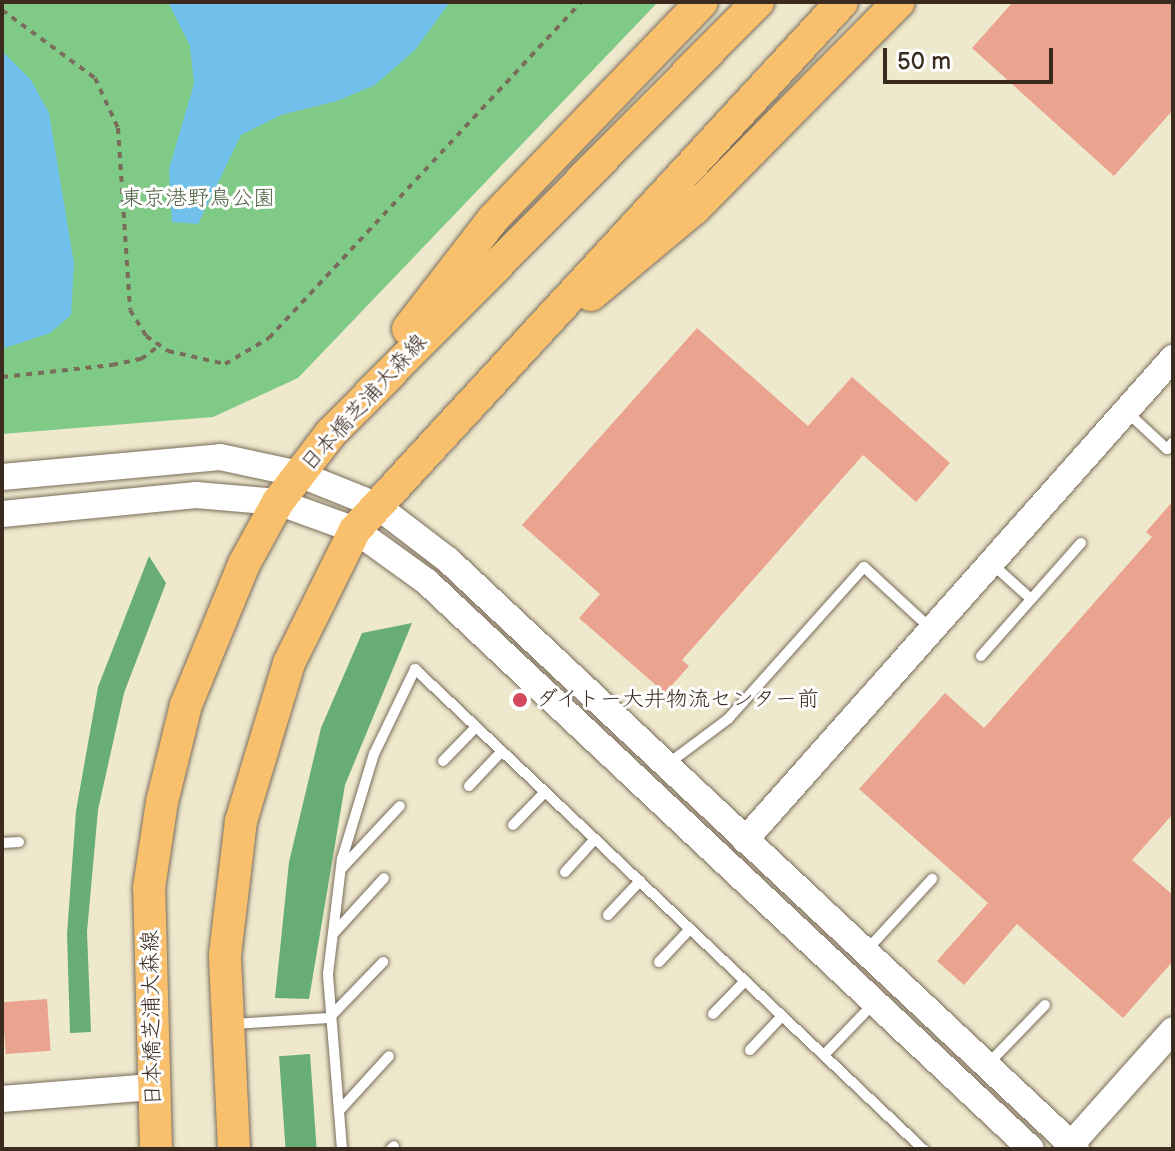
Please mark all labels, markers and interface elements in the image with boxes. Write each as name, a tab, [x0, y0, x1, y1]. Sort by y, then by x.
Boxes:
scale bar	[887, 32, 1057, 82]
text: 50 m	[897, 47, 951, 76]
park label: 東京港野鳥公園	[121, 186, 275, 212]
street label: 日本橋芝浦大森線	[295, 329, 433, 477]
place label: ダイトー大井物流センター前	[536, 687, 822, 713]
marker: ダイトー大井物流センター前	[511, 691, 529, 709]
street label: 日本橋芝浦大森線	[137, 930, 167, 1106]

